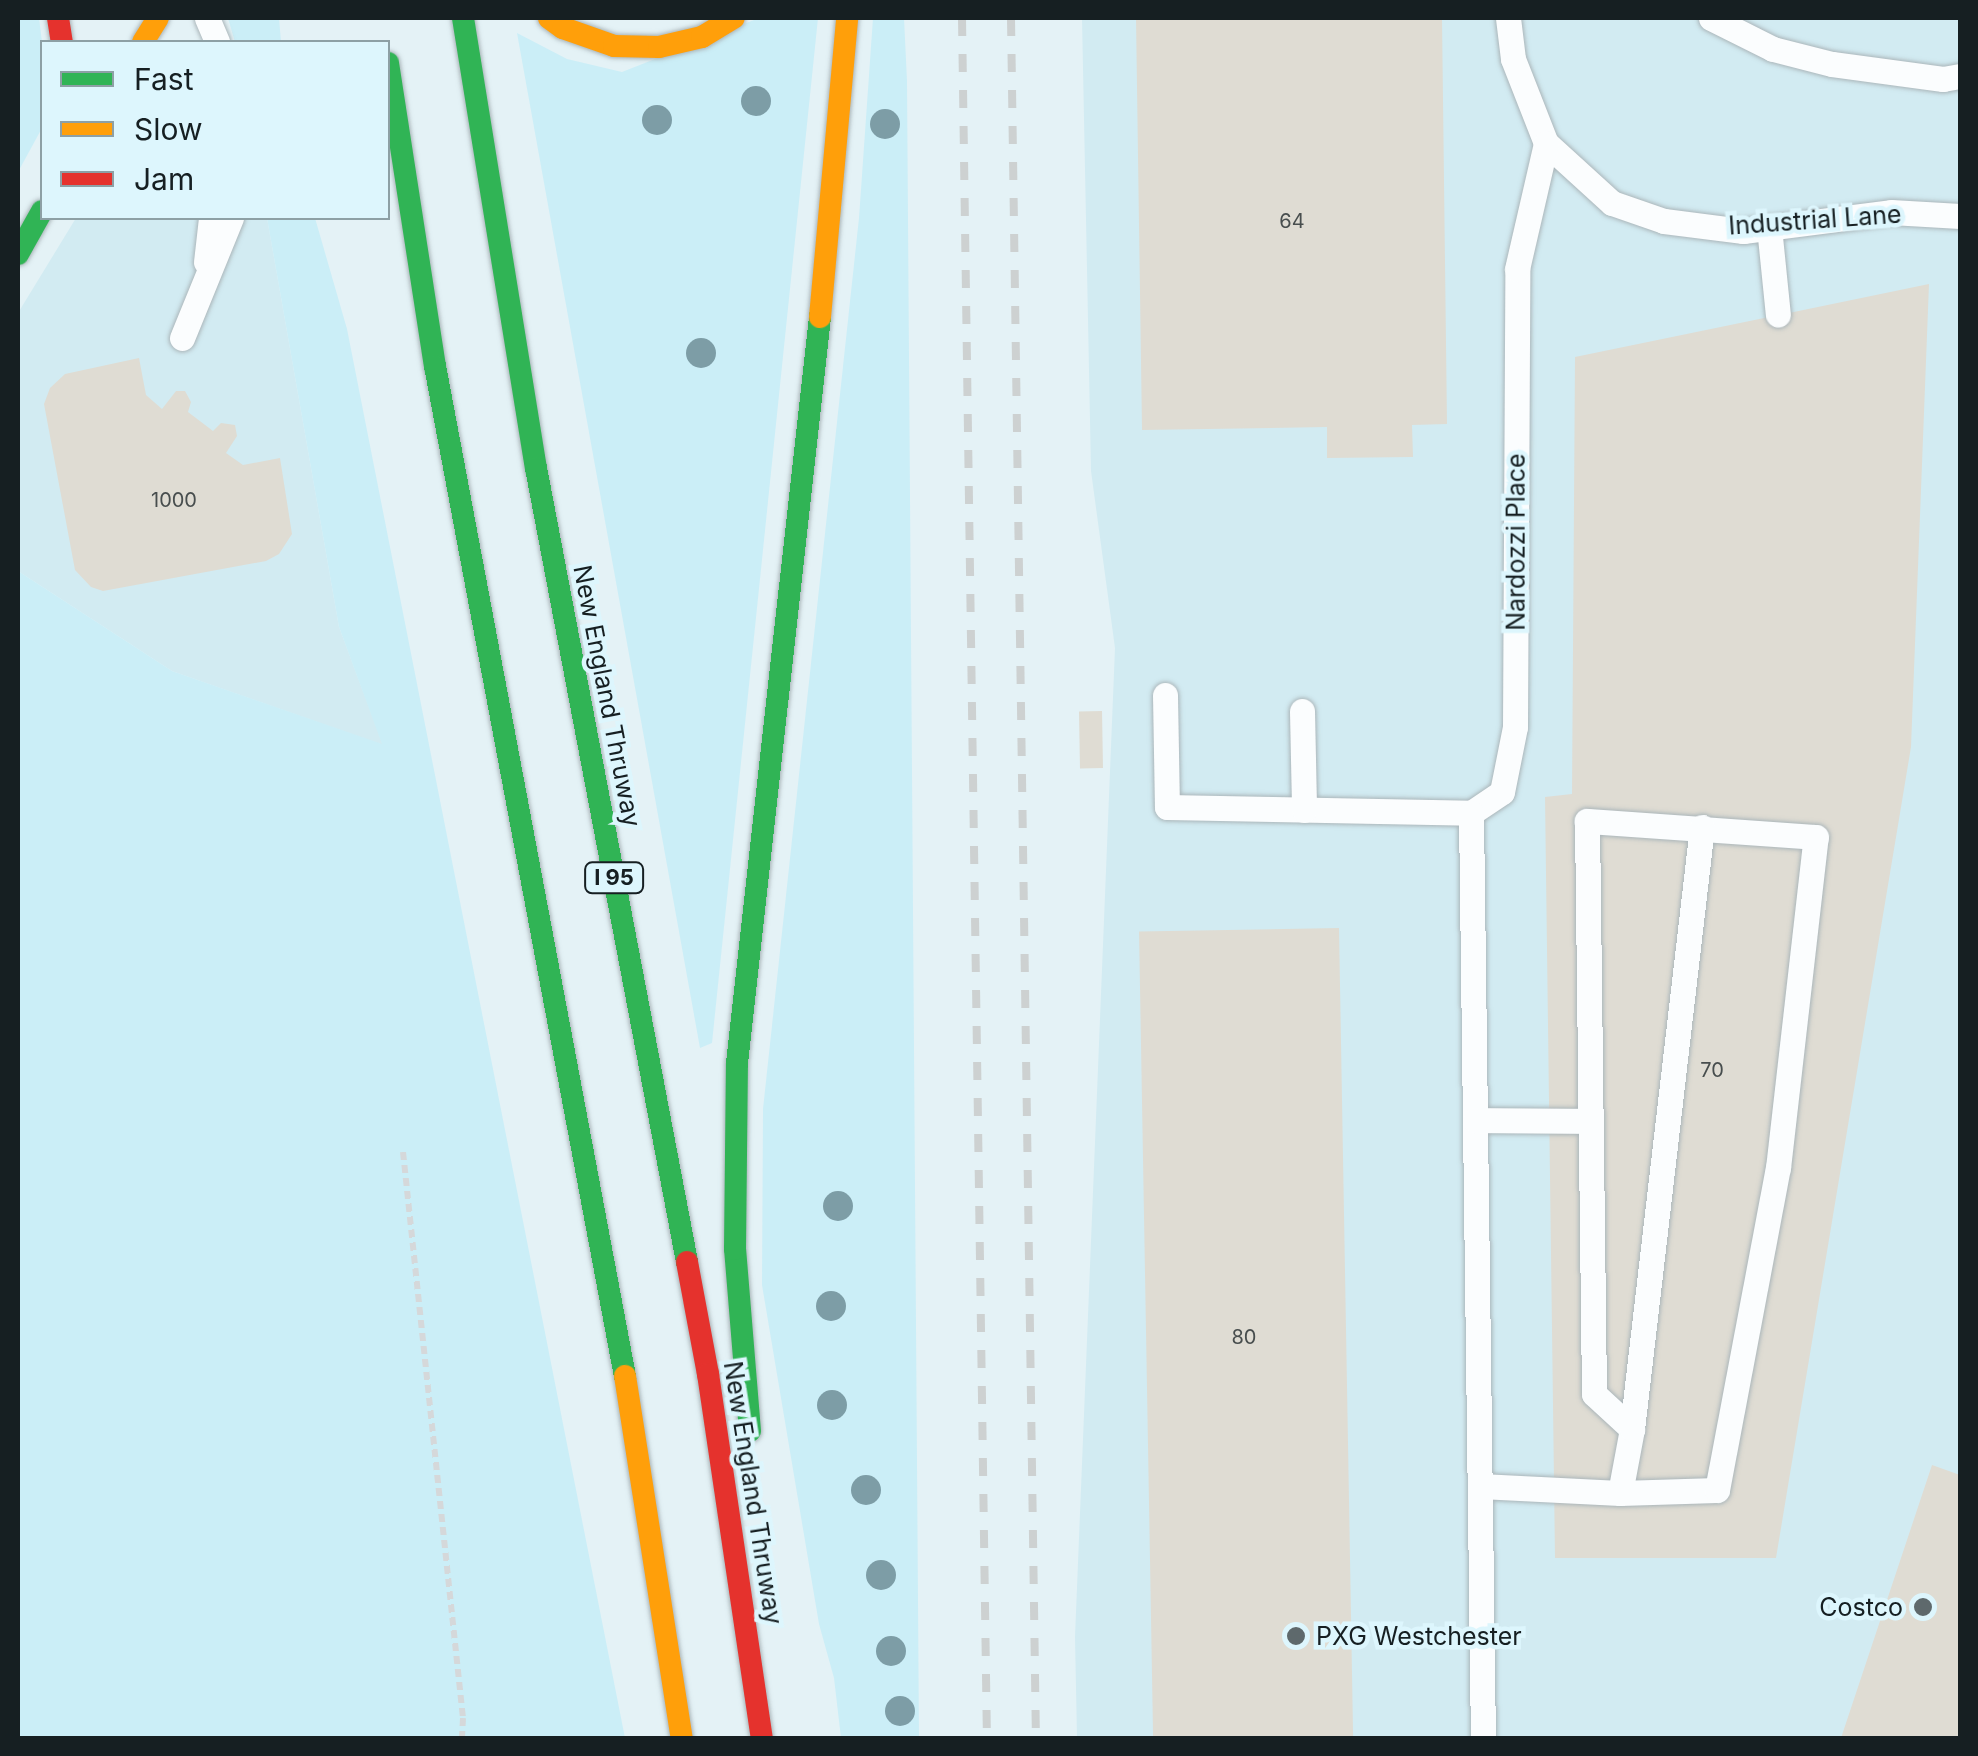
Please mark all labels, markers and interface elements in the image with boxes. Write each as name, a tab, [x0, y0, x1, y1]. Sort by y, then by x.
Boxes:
legend	[40, 40, 390, 220]
text: Fast	[134, 61, 193, 97]
text: Slow	[134, 111, 203, 147]
text: Jam	[134, 161, 194, 197]
street label: Industrial Lane	[1727, 199, 1903, 241]
house number: 64	[1279, 209, 1305, 233]
street label: Nardozzi Place	[1501, 453, 1531, 631]
house number: 1000	[151, 488, 197, 512]
street label: New England Thruway	[567, 563, 647, 829]
road number: I 95	[584, 861, 644, 895]
house number: 70	[1700, 1058, 1724, 1082]
house number: 80	[1232, 1325, 1256, 1349]
street label: New England Thruway	[717, 1359, 789, 1627]
place label: Costco	[1819, 1592, 1903, 1622]
marker: Costco	[1912, 1596, 1934, 1618]
place label: PXG Westchester	[1316, 1621, 1522, 1651]
marker: PXG Westchester	[1285, 1625, 1307, 1647]

